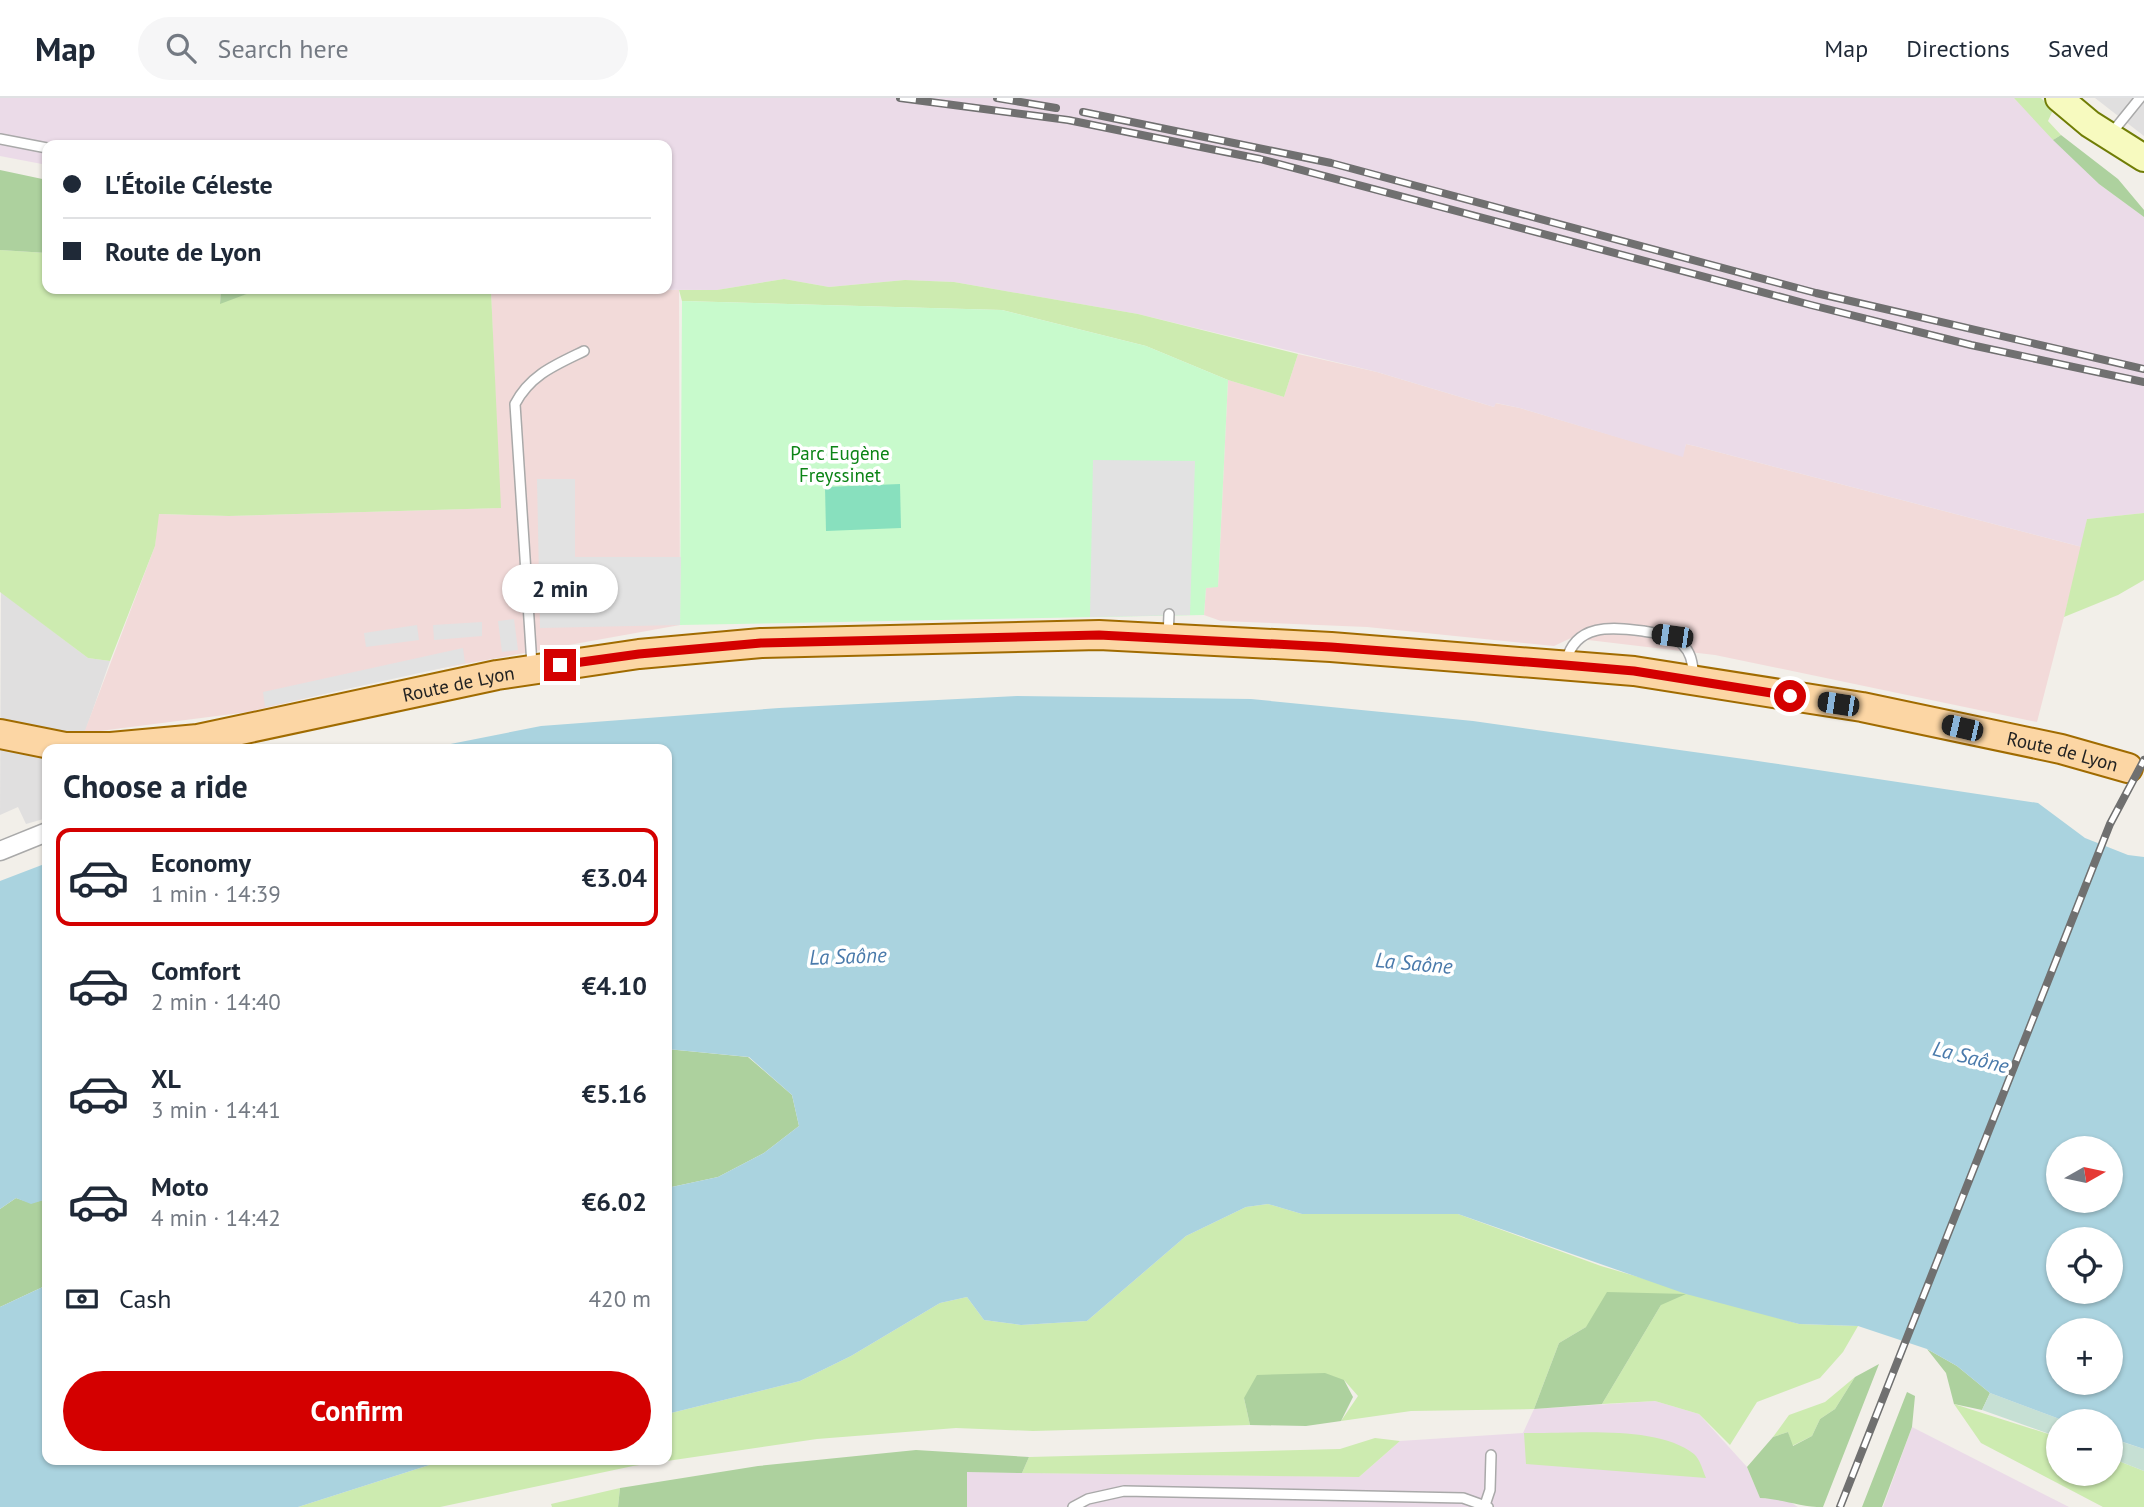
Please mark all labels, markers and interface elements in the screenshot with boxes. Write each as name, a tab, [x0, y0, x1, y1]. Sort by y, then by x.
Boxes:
search box	[138, 17, 628, 80]
text: Map	[35, 27, 96, 70]
icon: search	[162, 29, 200, 67]
text: Search here	[218, 32, 349, 65]
text: Map	[1824, 33, 1868, 64]
text: Directions	[1906, 33, 2010, 64]
text: Saved	[2048, 33, 2109, 64]
text: L'Étoile Céleste	[105, 168, 273, 201]
text: Route de Lyon	[105, 235, 261, 268]
park label: Parc Eugène Freyssinet	[790, 441, 890, 487]
callout: 2 min	[502, 564, 618, 612]
text: 2 min	[532, 574, 588, 603]
car	[1650, 623, 1695, 649]
route end	[544, 649, 576, 681]
street label: Route de Lyon	[400, 661, 516, 707]
route start	[1774, 680, 1806, 712]
car	[1816, 690, 1861, 718]
car	[1940, 713, 1985, 743]
street label: Route de Lyon	[2005, 726, 2121, 777]
text: Choose a ride	[63, 765, 248, 807]
icon: car	[67, 846, 130, 909]
text: Economy	[151, 846, 251, 879]
text: €3.04	[582, 861, 647, 894]
text: 1 min · 14:39	[151, 879, 281, 908]
water label: La Saône	[809, 941, 887, 971]
water label: La Saône	[1374, 946, 1454, 980]
icon: car	[67, 954, 130, 1017]
text: Comfort	[151, 954, 241, 987]
text: €4.10	[582, 969, 647, 1002]
text: 2 min · 14:40	[151, 987, 281, 1016]
water label: La Saône	[1930, 1035, 2012, 1080]
icon: car	[67, 1062, 130, 1125]
text: XL	[151, 1062, 181, 1095]
text: €5.16	[582, 1077, 647, 1110]
text: 3 min · 14:41	[151, 1095, 281, 1124]
north arrow	[2046, 1136, 2123, 1213]
map controls	[2046, 1136, 2123, 1486]
icon: car	[67, 1170, 130, 1233]
text: Moto	[151, 1170, 209, 1203]
text: €6.02	[582, 1185, 647, 1218]
text: 4 min · 14:42	[151, 1203, 281, 1232]
button: locate	[2046, 1227, 2123, 1304]
icon: cash	[63, 1280, 101, 1318]
text: Cash	[119, 1282, 171, 1315]
text: 420 m	[589, 1284, 651, 1313]
button: +	[2046, 1318, 2123, 1395]
button: Confirm	[63, 1371, 651, 1451]
button: −	[2046, 1409, 2123, 1486]

